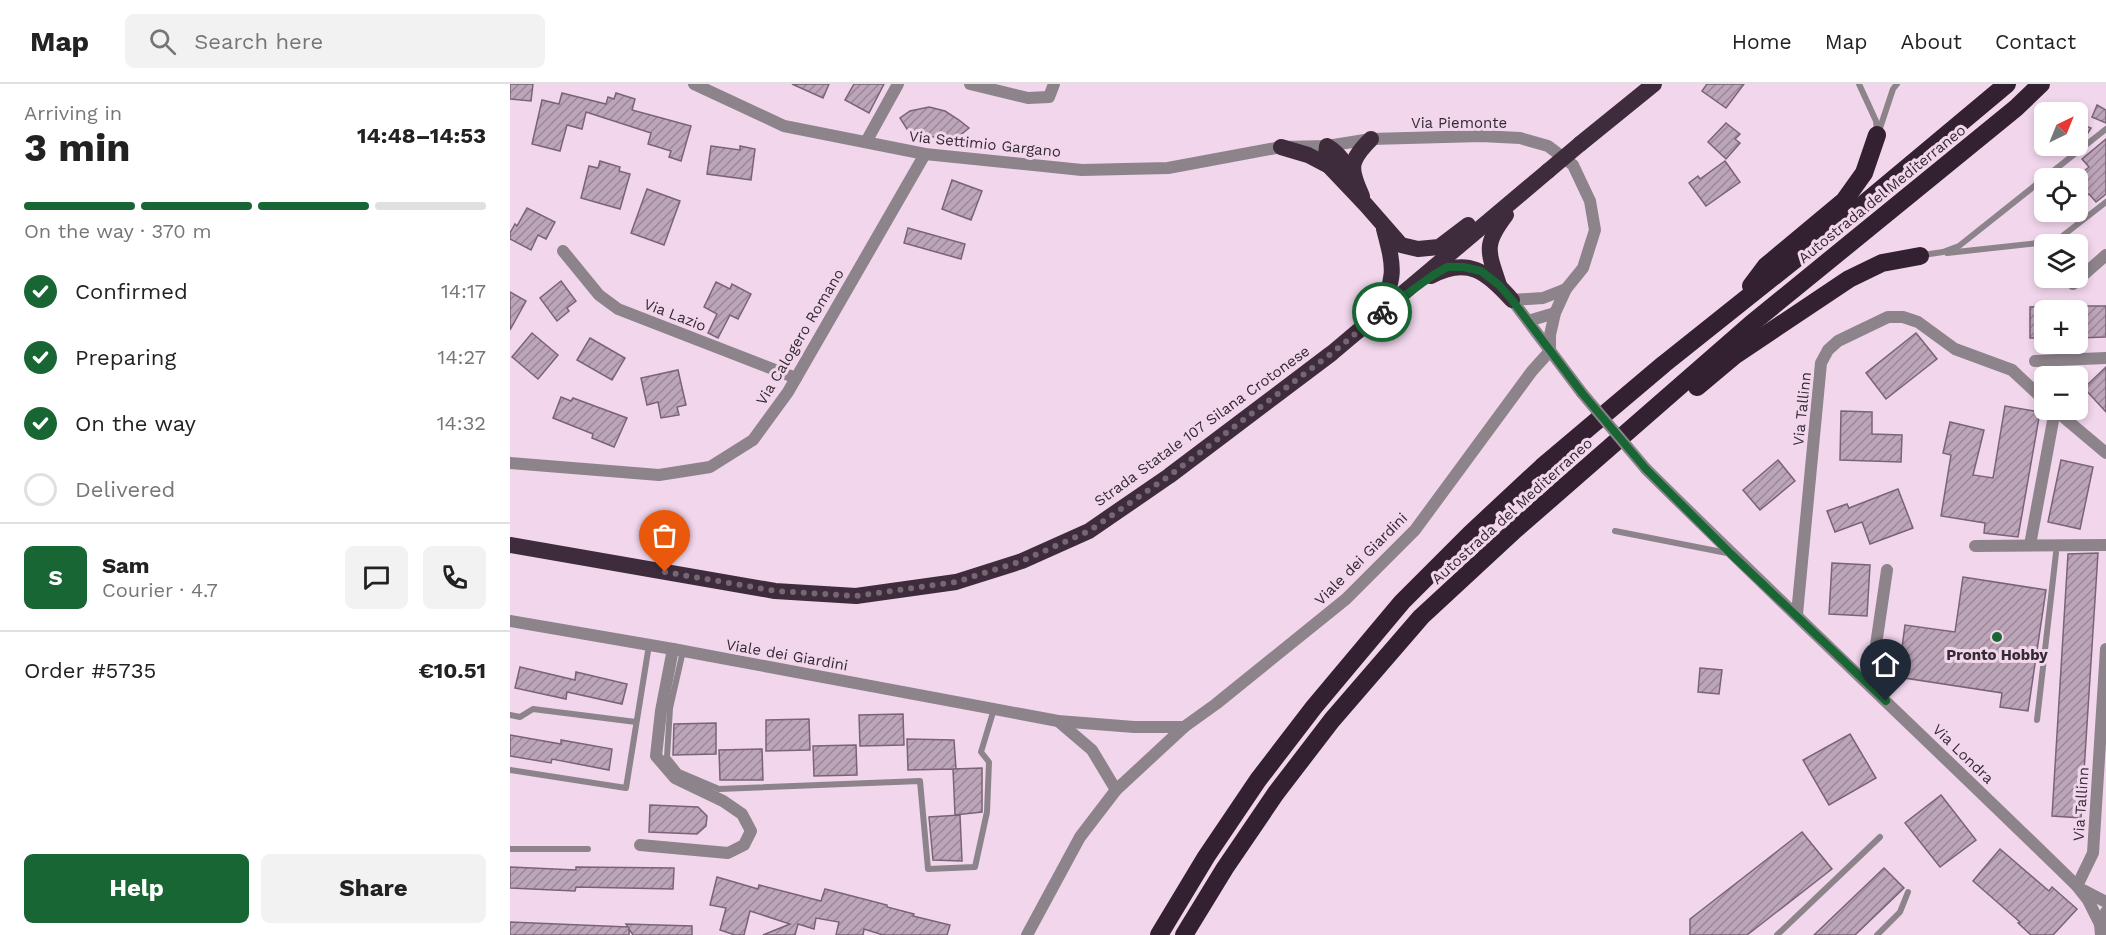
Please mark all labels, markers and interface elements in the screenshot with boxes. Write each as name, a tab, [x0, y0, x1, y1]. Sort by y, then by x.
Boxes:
search box	[125, 14, 545, 68]
text: Map	[30, 25, 89, 58]
icon: search	[146, 25, 179, 58]
text: Search here	[194, 29, 323, 54]
text: Home	[1732, 29, 1792, 54]
text: Map	[1825, 29, 1868, 54]
text: About	[1901, 29, 1962, 54]
text: Contact	[1995, 29, 2076, 54]
text: Arriving in	[24, 101, 122, 125]
north arrow	[2034, 102, 2088, 156]
map controls	[2034, 102, 2088, 420]
street label: Via Piemonte	[1411, 114, 1507, 132]
street label: Autostrada del Mediterraneo	[1795, 121, 1969, 267]
text: 14:48–14:53	[357, 123, 486, 148]
text: 3 min	[24, 125, 131, 170]
street label: Via Settimio Gargano	[908, 127, 1062, 161]
button: locate	[2034, 168, 2088, 222]
text: On the way · 370 m	[24, 219, 212, 243]
button: layers	[2034, 234, 2088, 288]
street label: Via Calogero Romano	[752, 266, 848, 408]
icon: check	[24, 275, 57, 308]
text: Confirmed	[75, 279, 188, 304]
text: 14:17	[441, 279, 486, 303]
courier	[1352, 282, 1412, 342]
street label: Via Lazio	[641, 295, 709, 335]
icon: bike	[1366, 296, 1399, 329]
button: +	[2034, 300, 2088, 354]
icon: check	[24, 341, 57, 374]
street label: Strada Statale 107 Silana Crotonese	[1091, 342, 1313, 510]
text: Preparing	[75, 345, 176, 370]
text: 14:27	[438, 345, 486, 369]
button: −	[2034, 366, 2088, 420]
street label: Via Tallinn	[1789, 371, 1815, 447]
icon: check	[24, 407, 57, 440]
text: On the way	[75, 411, 196, 436]
text: 14:32	[437, 411, 486, 435]
street label: Autostrada del Mediterraneo	[1428, 434, 1596, 588]
text: Delivered	[75, 477, 175, 502]
street label: Viale dei Giardini	[1311, 509, 1411, 609]
pin	[639, 510, 690, 572]
icon: bag	[648, 519, 681, 552]
button: chat	[345, 546, 408, 609]
button: phone	[423, 546, 486, 609]
text: Sam	[102, 553, 150, 578]
text: S	[48, 565, 63, 590]
text: Courier · 4.7	[102, 578, 218, 602]
marker: Pronto Hobby	[1990, 630, 2004, 644]
street label: Viale dei Giardini	[725, 635, 849, 675]
pin	[1860, 639, 1911, 701]
place label: Pronto Hobby	[1946, 646, 2048, 664]
icon: home	[1869, 648, 1902, 681]
text: Order #5735	[24, 658, 156, 683]
text: €10.51	[418, 658, 486, 683]
street label: Via Londra	[1929, 720, 1998, 788]
street label: Via Tallinn	[2069, 766, 2093, 842]
button: Help	[24, 854, 249, 923]
button: Share	[261, 854, 486, 923]

